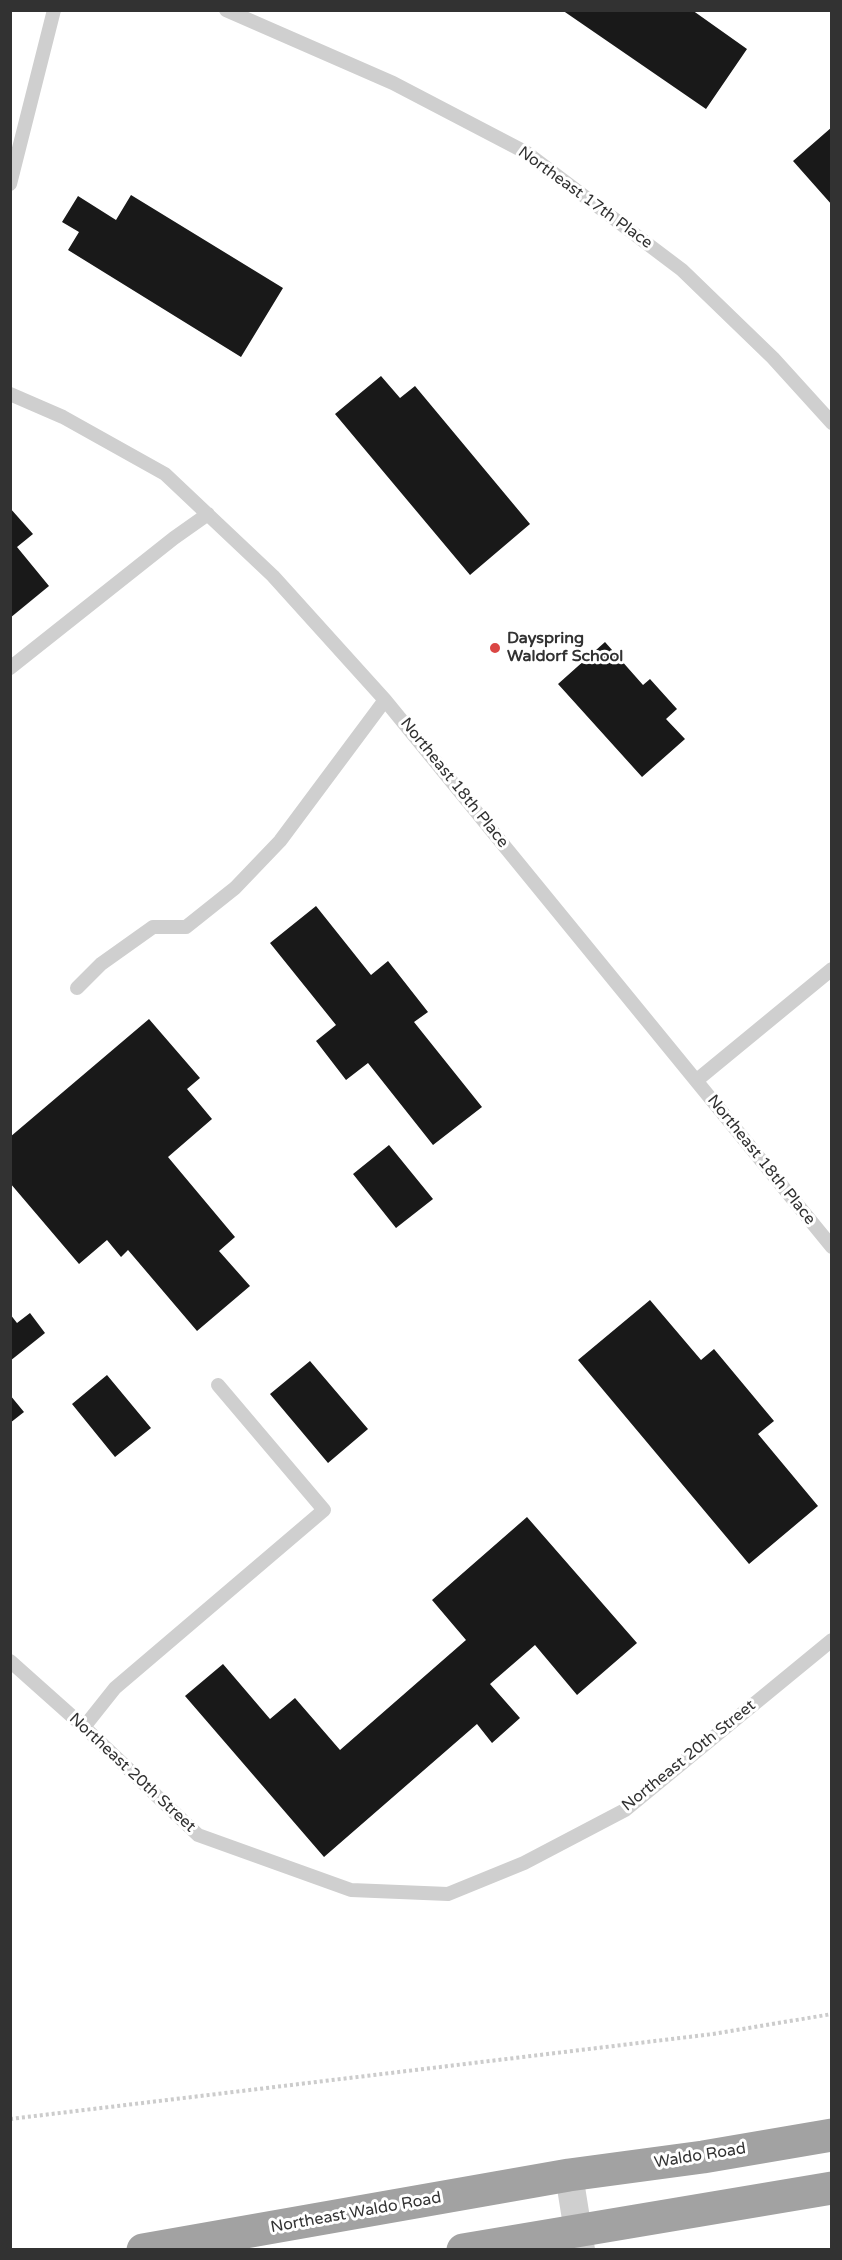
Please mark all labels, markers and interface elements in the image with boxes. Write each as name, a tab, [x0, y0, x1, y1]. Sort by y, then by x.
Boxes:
street label: Northeast 17th Place	[514, 143, 656, 253]
place label: Dayspring Waldorf School	[507, 629, 623, 667]
marker: Dayspring Waldorf School	[488, 641, 502, 655]
street label: Northeast 18th Place	[396, 714, 512, 852]
street label: Northeast 18th Place	[703, 1091, 819, 1229]
street label: Northeast 20th Street	[618, 1696, 760, 1816]
street label: Northeast 20th Street	[65, 1709, 199, 1837]
street label: Waldo Road	[653, 2139, 747, 2173]
street label: Northeast Waldo Road	[269, 2189, 443, 2237]

